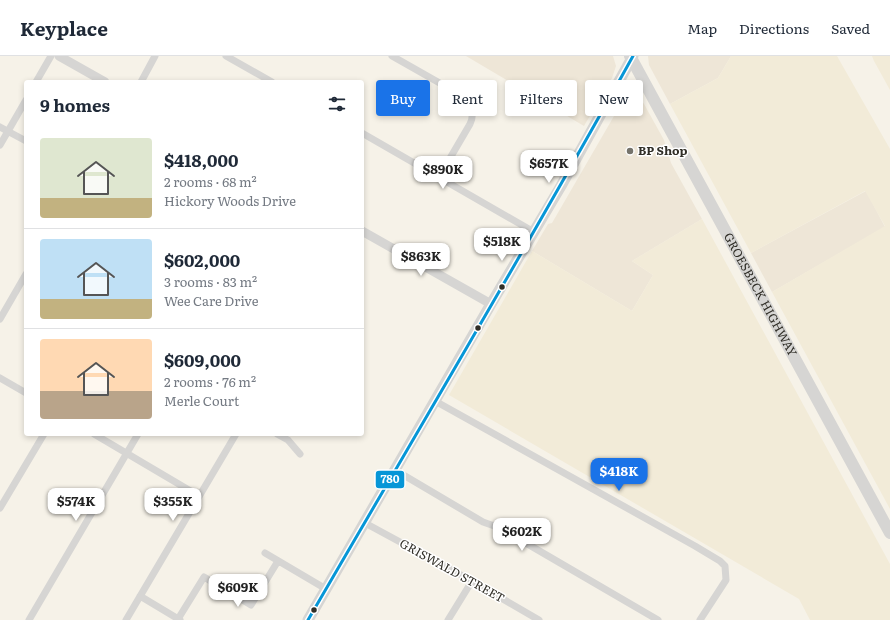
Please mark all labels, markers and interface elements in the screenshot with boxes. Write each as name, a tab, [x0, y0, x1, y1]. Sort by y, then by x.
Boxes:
text: Keyplace	[20, 14, 108, 42]
text: Map	[687, 18, 717, 38]
text: Directions	[739, 18, 809, 38]
text: Saved	[831, 18, 870, 38]
chip: Buy	[376, 80, 430, 116]
chip: Rent	[438, 80, 497, 116]
chip: Filters	[505, 80, 577, 116]
chip: New	[585, 80, 643, 116]
text: 9 homes	[40, 92, 110, 117]
icon: filters	[326, 93, 348, 115]
place label: BP Shop	[638, 141, 687, 159]
marker: BP Shop	[625, 146, 635, 156]
text: $418,000	[164, 147, 238, 172]
pin: $657K	[521, 150, 577, 184]
text: $657K	[529, 153, 569, 172]
icon: home	[72, 154, 120, 202]
pin: $890K	[415, 156, 471, 190]
text: $890K	[422, 159, 464, 178]
text: 2 rooms · 68 m²	[164, 172, 257, 191]
text: Hickory Woods Drive	[164, 191, 296, 210]
pin: $518K	[474, 228, 530, 262]
street label: GROESBECK HIGHWAY	[720, 229, 802, 360]
text: $518K	[483, 231, 521, 250]
pin: $863K	[393, 243, 449, 277]
text: $863K	[401, 246, 441, 265]
text: $602,000	[164, 247, 240, 272]
icon: home	[72, 255, 120, 303]
text: 3 rooms · 83 m²	[164, 272, 257, 291]
unlabelled marker	[497, 282, 507, 292]
text: Wee Care Drive	[164, 291, 258, 310]
unlabelled marker	[473, 323, 483, 333]
text: $609,000	[164, 347, 241, 372]
icon: home	[72, 355, 120, 403]
text: 2 rooms · 76 m²	[164, 372, 256, 391]
text: Merle Court	[164, 391, 239, 410]
pin: $418K	[591, 458, 647, 492]
text: $418K	[600, 461, 638, 480]
line badge: 780	[375, 470, 405, 489]
text: 780	[380, 470, 400, 486]
pin: $574K	[48, 488, 104, 522]
pin: $355K	[145, 488, 201, 522]
text: $574K	[57, 491, 95, 510]
text: $355K	[153, 491, 193, 510]
pin: $602K	[494, 518, 550, 552]
text: $602K	[502, 521, 542, 540]
street label: GRISWALD STREET	[397, 534, 509, 607]
pin: $609K	[210, 574, 266, 608]
text: $609K	[217, 577, 259, 596]
unlabelled marker	[309, 605, 319, 615]

